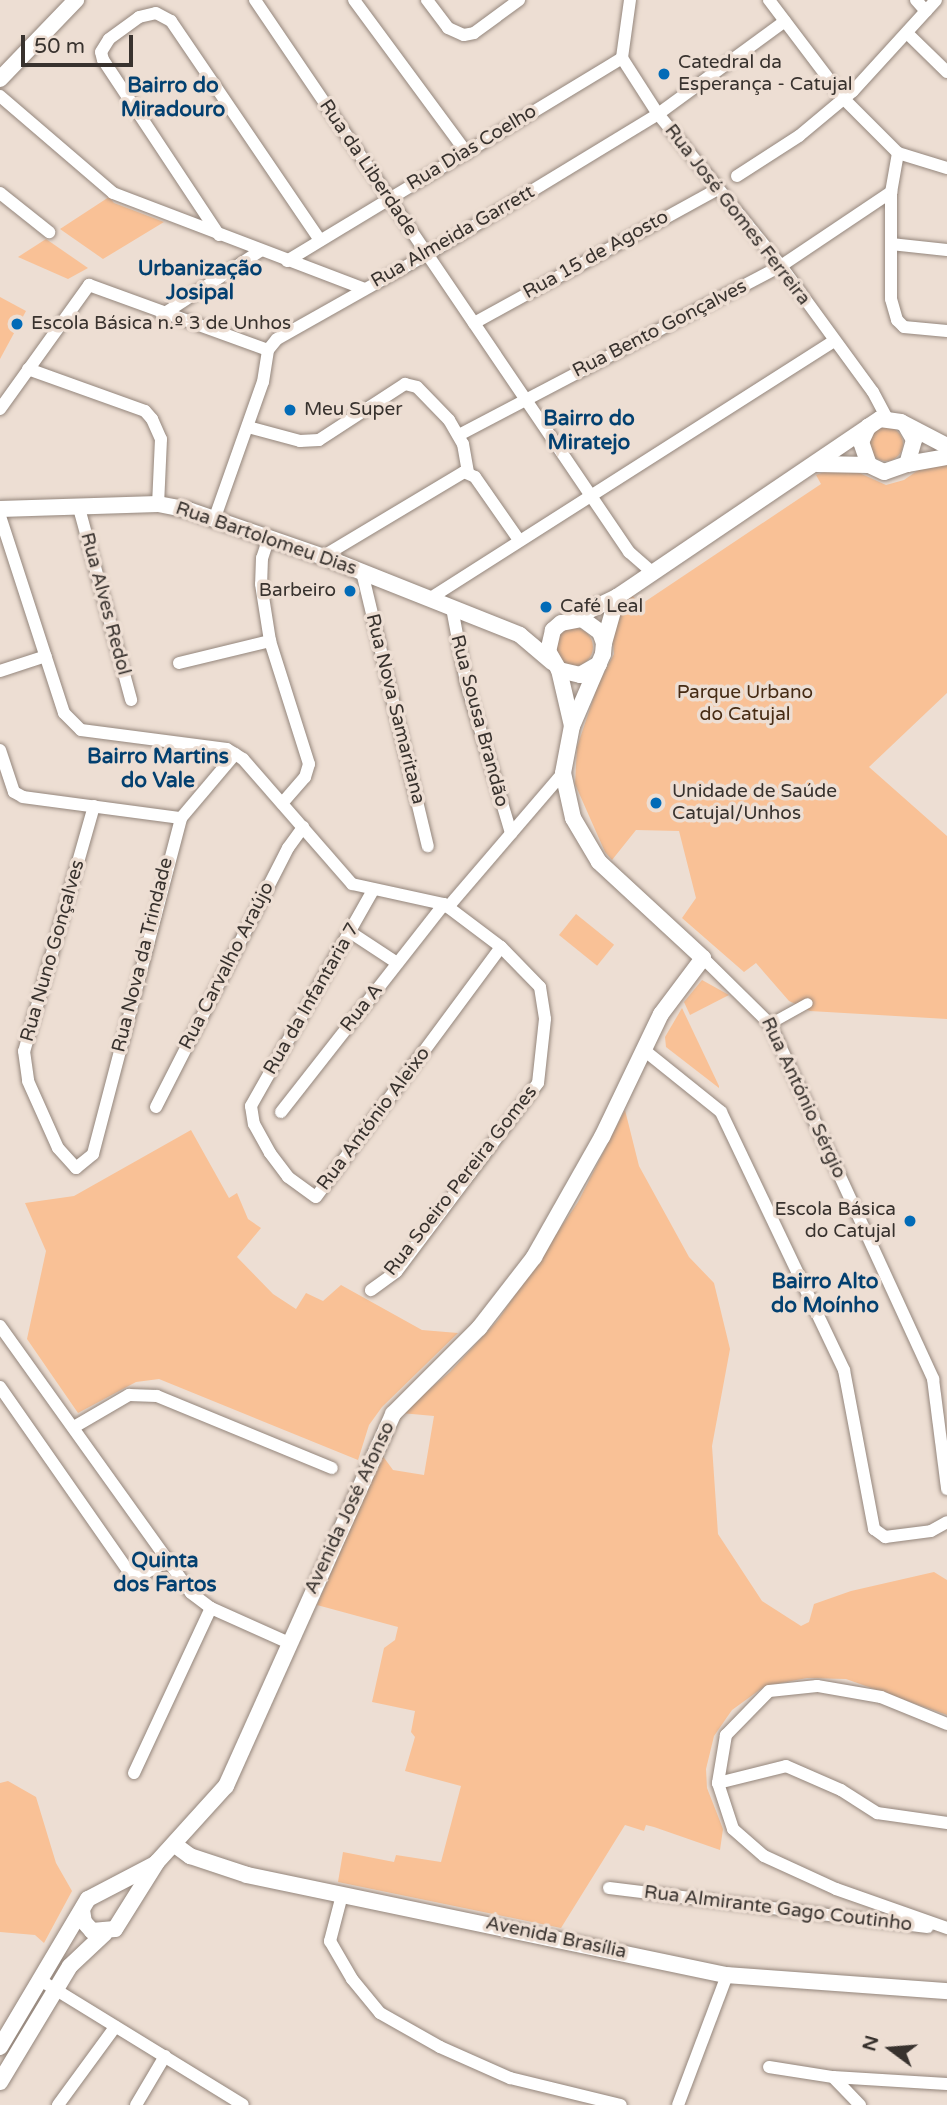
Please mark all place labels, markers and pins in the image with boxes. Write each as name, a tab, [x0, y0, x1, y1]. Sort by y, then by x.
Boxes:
place label: Catedral da Esperança - Catujal	[678, 52, 853, 96]
marker: Catedral da Esperança - Catujal	[656, 66, 672, 82]
place label: Escola Básica n.º 3 de Unhos	[31, 313, 291, 335]
marker: Escola Básica n.º 3 de Unhos	[9, 316, 25, 332]
place label: Meu Super	[304, 399, 402, 421]
marker: Meu Super	[282, 402, 298, 418]
place label: Barbeiro	[259, 580, 336, 602]
marker: Barbeiro	[342, 583, 358, 599]
place label: Café Leal	[560, 596, 643, 618]
marker: Café Leal	[538, 599, 554, 615]
place label: Unidade de Saúde Catujal/Unhos	[672, 781, 837, 825]
marker: Unidade de Saúde Catujal/Unhos	[646, 793, 666, 813]
place label: Escola Básica do Catujal	[774, 1199, 896, 1243]
marker: Escola Básica do Catujal	[902, 1213, 918, 1229]

